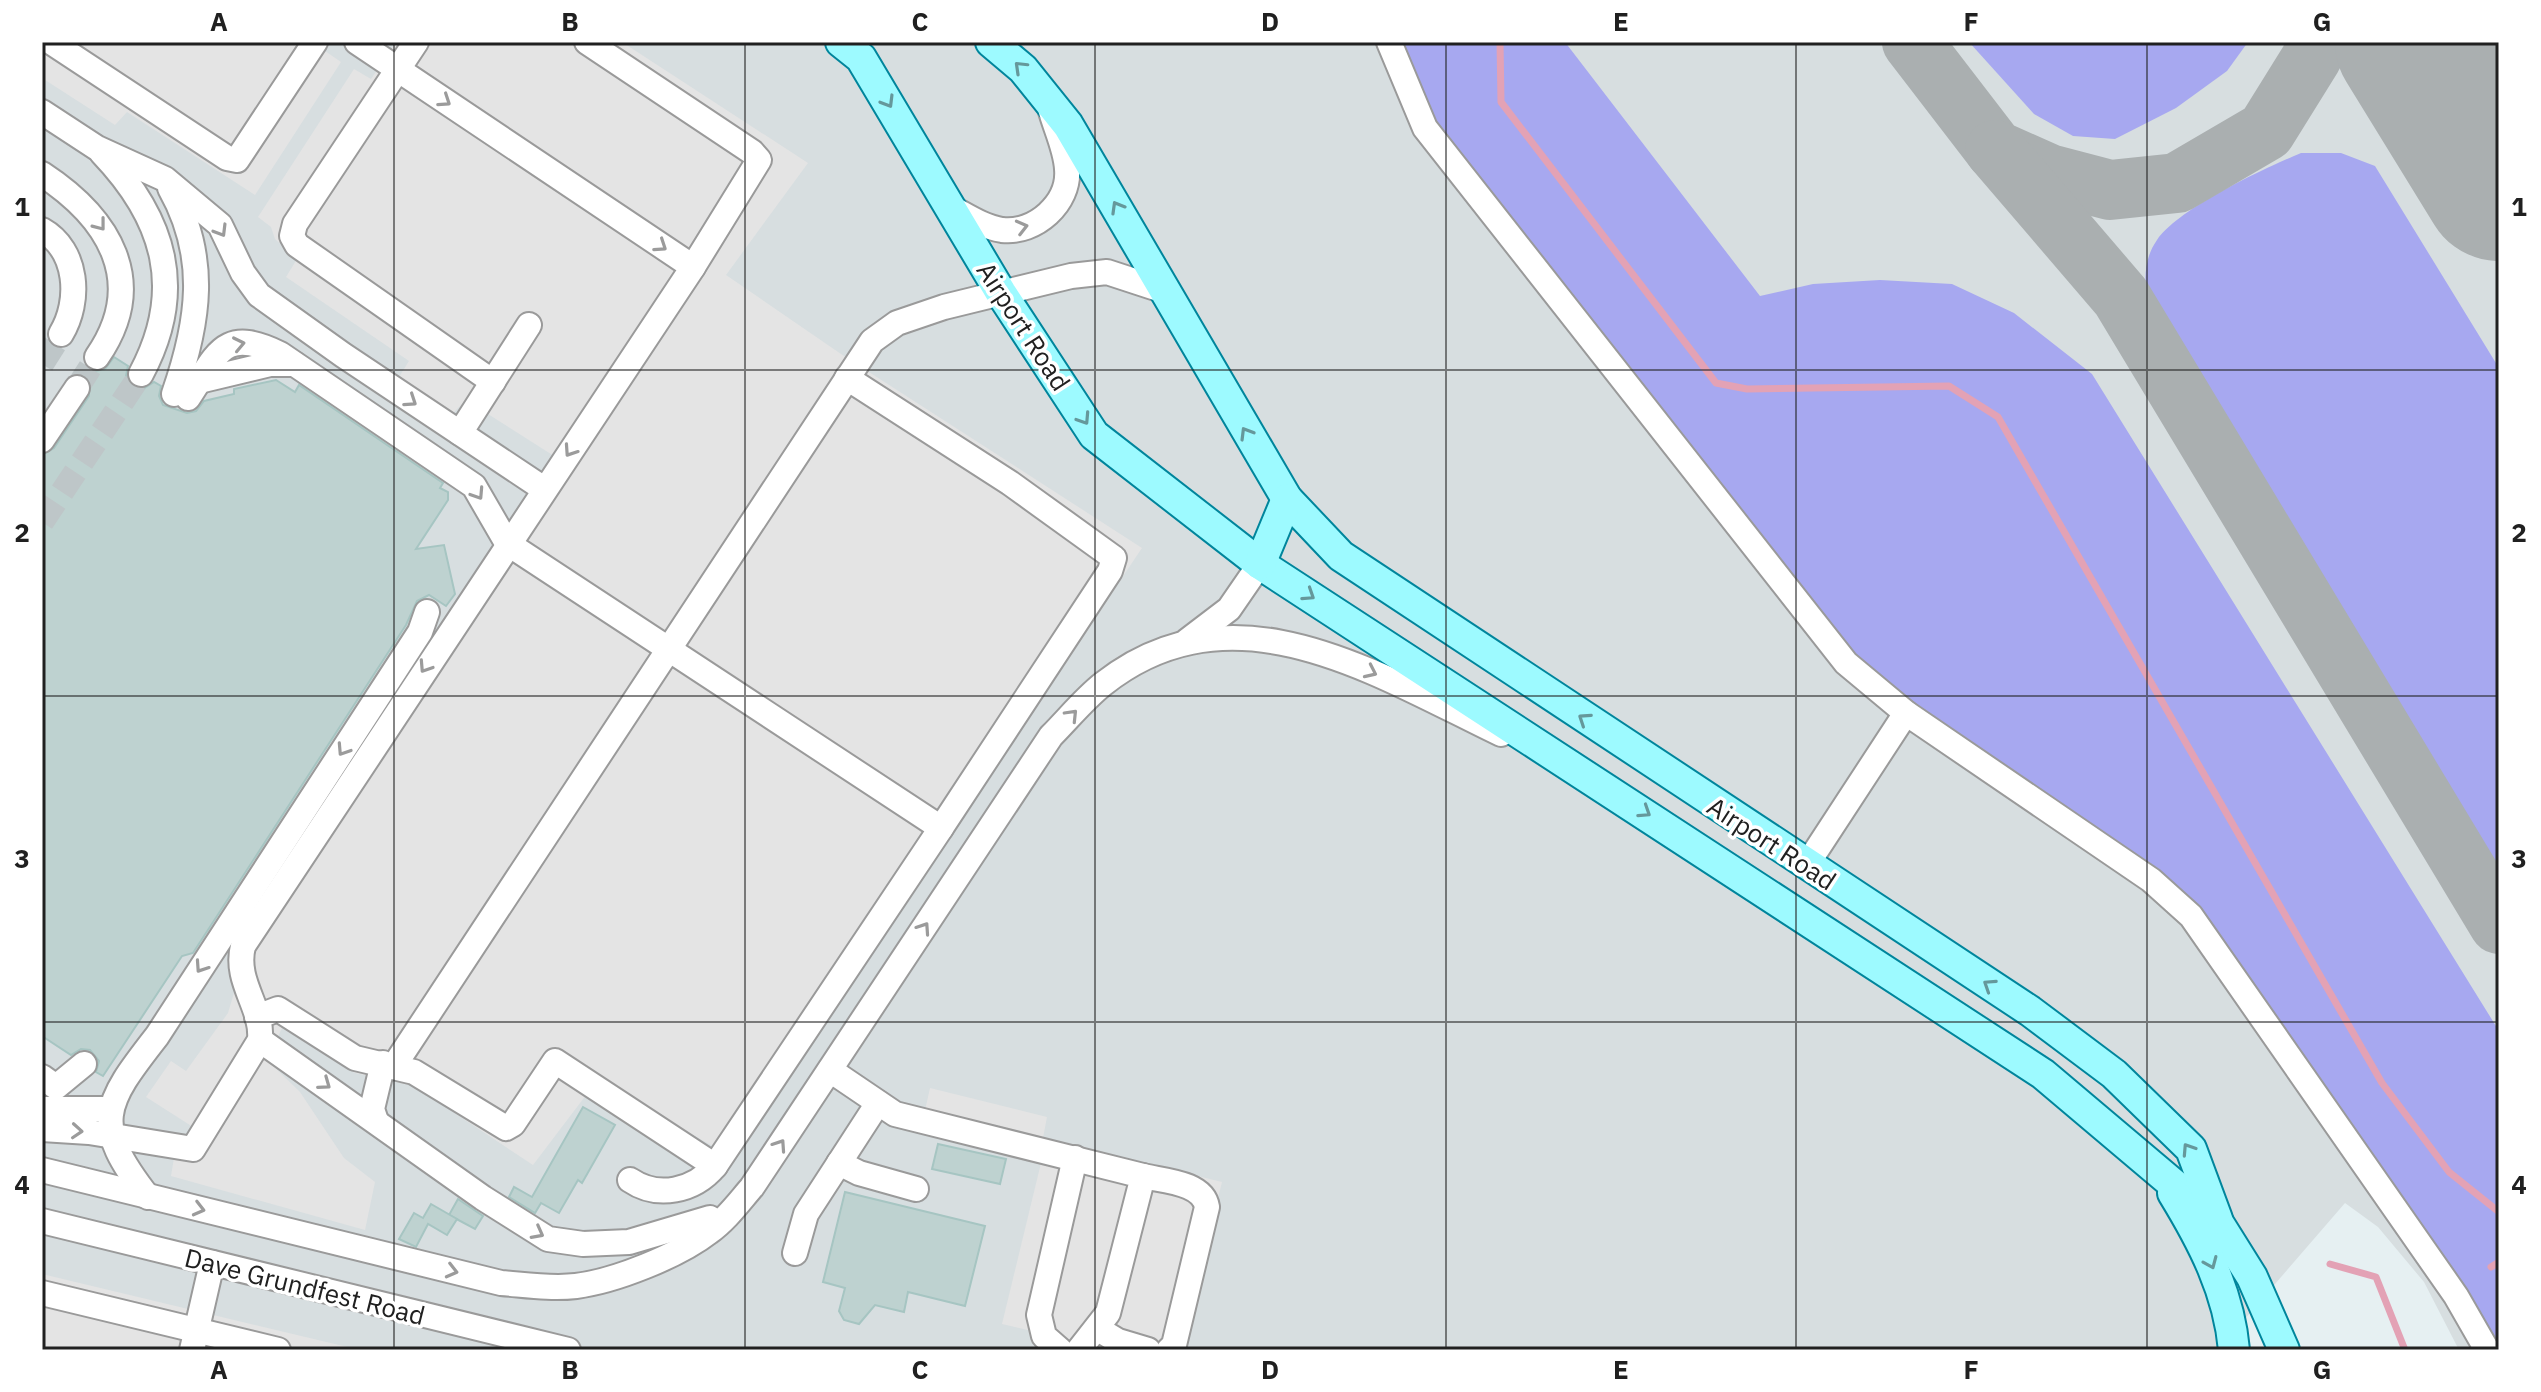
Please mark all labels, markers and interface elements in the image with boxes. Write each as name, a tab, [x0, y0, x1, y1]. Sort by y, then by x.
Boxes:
text: A	[210, 4, 228, 38]
text: B	[561, 4, 579, 38]
text: C	[912, 4, 929, 38]
text: D	[1261, 4, 1279, 38]
text: E	[1613, 4, 1629, 38]
text: F	[1963, 4, 1979, 38]
text: G	[2313, 4, 2331, 38]
one-way arrow	[1015, 62, 1029, 77]
one-way arrow	[436, 91, 451, 106]
one-way arrow	[878, 93, 894, 108]
text: 1	[14, 189, 30, 223]
text: 1	[2511, 189, 2527, 223]
one-way arrow	[1111, 201, 1127, 216]
one-way arrow	[91, 216, 105, 231]
one-way arrow	[1015, 219, 1029, 236]
one-way arrow	[211, 222, 227, 237]
one-way arrow	[652, 236, 667, 251]
street label: Airport Road	[970, 255, 1078, 397]
one-way arrow	[232, 336, 246, 353]
one-way arrow	[402, 391, 417, 406]
one-way arrow	[1074, 410, 1089, 424]
one-way arrow	[1240, 427, 1255, 442]
one-way arrow	[565, 442, 580, 457]
one-way arrow	[468, 486, 483, 500]
text: 2	[14, 515, 30, 549]
text: 2	[2511, 515, 2527, 549]
one-way arrow	[1301, 586, 1315, 601]
one-way arrow	[420, 658, 435, 673]
one-way arrow	[1362, 662, 1377, 678]
one-way arrow	[1062, 710, 1077, 724]
one-way arrow	[1579, 714, 1593, 729]
one-way arrow	[338, 741, 353, 756]
street label: Airport Road	[1701, 789, 1843, 897]
one-way arrow	[1637, 803, 1651, 818]
text: 3	[14, 841, 30, 875]
text: 3	[2511, 841, 2527, 875]
one-way arrow	[914, 923, 929, 937]
one-way arrow	[195, 959, 210, 973]
one-way arrow	[1983, 979, 1998, 994]
one-way arrow	[316, 1074, 330, 1089]
one-way arrow	[71, 1122, 84, 1139]
one-way arrow	[770, 1139, 785, 1153]
one-way arrow	[2183, 1144, 2198, 1158]
text: 4	[14, 1167, 30, 1201]
text: 4	[2511, 1167, 2527, 1201]
one-way arrow	[192, 1200, 206, 1217]
one-way arrow	[529, 1223, 544, 1238]
street label: Dave Grundfest Road	[181, 1240, 429, 1332]
one-way arrow	[2201, 1255, 2218, 1269]
one-way arrow	[444, 1262, 458, 1279]
text: A	[210, 1352, 228, 1386]
text: B	[561, 1352, 579, 1386]
text: C	[912, 1352, 929, 1386]
text: D	[1261, 1352, 1279, 1386]
text: E	[1613, 1352, 1629, 1386]
text: F	[1963, 1352, 1979, 1386]
text: G	[2313, 1352, 2331, 1386]

